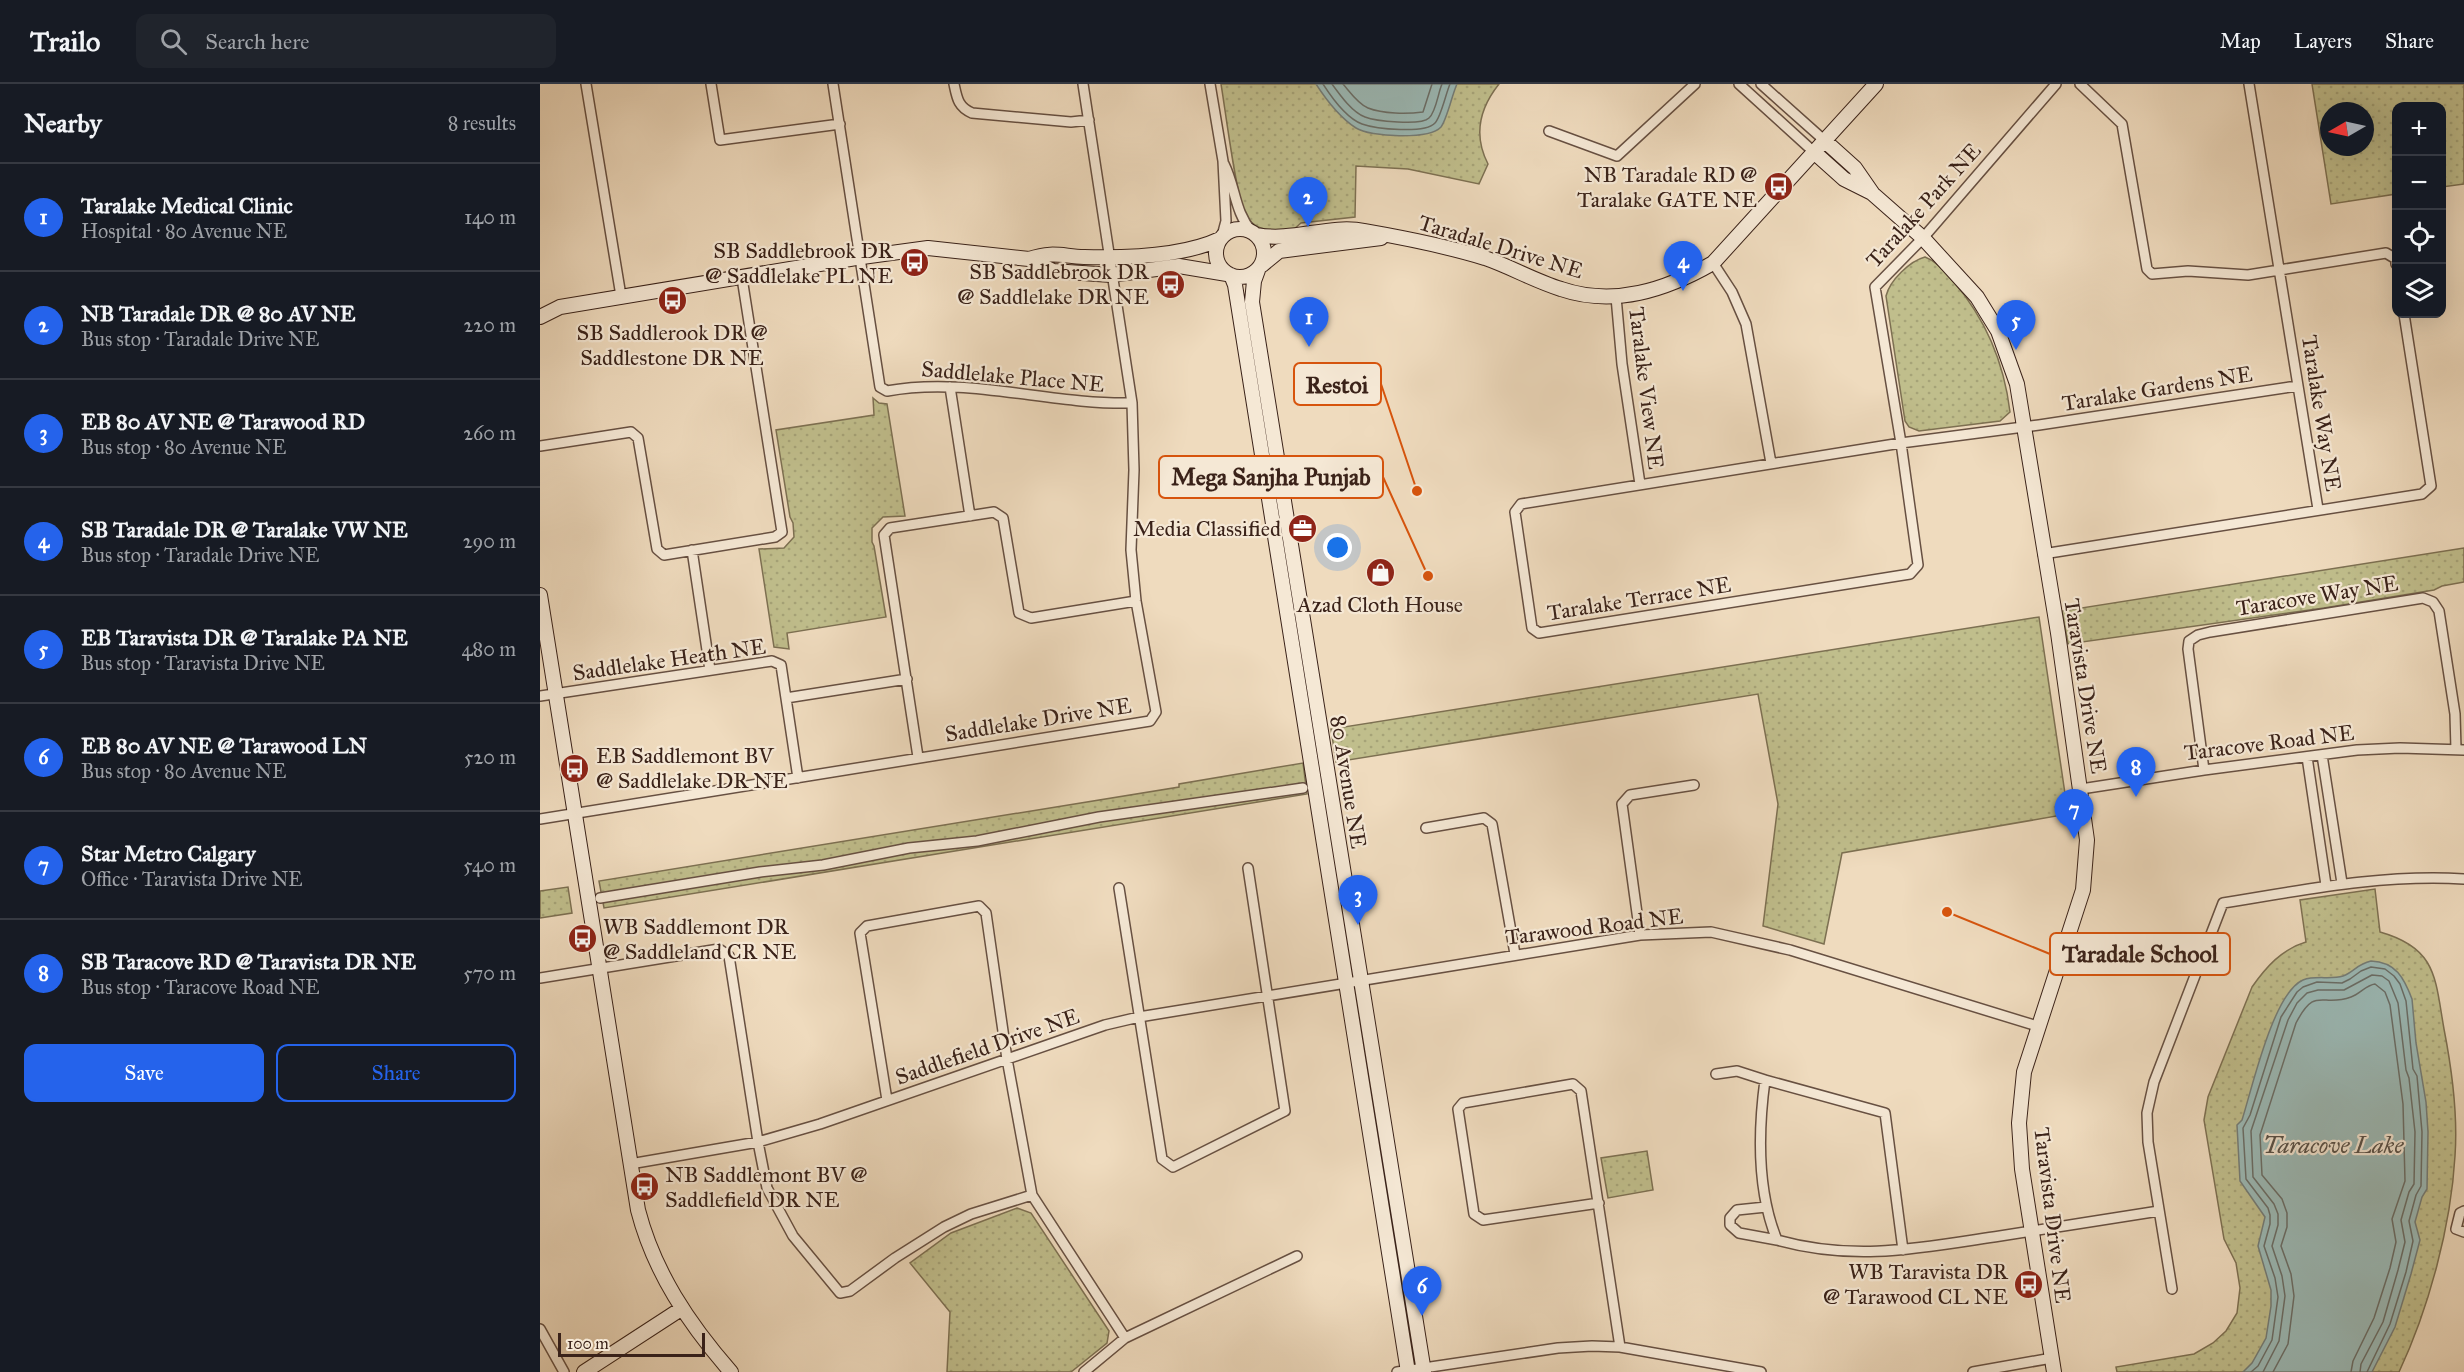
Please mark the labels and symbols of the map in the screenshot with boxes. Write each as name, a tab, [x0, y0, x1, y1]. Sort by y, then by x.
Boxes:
north arrow	[2320, 102, 2374, 156]
street label: Taralake Park NE	[1860, 137, 1987, 273]
place label: NB Taradale RD @ Taralake GATE NE	[1577, 161, 1757, 213]
bus stop icon: NB Taradale RD @ Taralake GATE NE	[1762, 171, 1794, 203]
pin: 2	[1288, 178, 1328, 227]
street label: Taradale Drive NE	[1415, 209, 1587, 284]
place label: SB Saddlebrook DR @ Saddlelake PL NE	[705, 237, 894, 289]
pin: 4	[1664, 242, 1702, 291]
bus stop icon: SB Saddlebrook DR @ Saddlelake PL NE	[898, 247, 930, 279]
place label: SB Saddlebrook DR @ Saddlelake DR NE	[957, 258, 1150, 310]
bus stop icon: SB Saddlebrook DR @ Saddlelake DR NE	[1154, 268, 1186, 300]
bus stop icon: SB Saddlerook DR @ Saddlestone DR NE	[656, 284, 688, 316]
pin: 1	[1290, 298, 1328, 347]
pin: 5	[1996, 300, 2036, 350]
street label: Taralake View NE	[1623, 305, 1670, 471]
place label: SB Saddlerook DR @ Saddlestone DR NE	[577, 319, 767, 371]
street label: Taralake Way NE	[2296, 333, 2347, 493]
street label: Saddlelake Place NE	[920, 355, 1106, 398]
street label: Taralake Gardens NE	[2060, 360, 2255, 417]
callout: Restoi	[1294, 363, 1381, 405]
text: Restoi	[1306, 370, 1369, 400]
callout: Mega Sanjha Punjab	[1159, 456, 1383, 498]
text: Mega Sanjha Punjab	[1171, 462, 1371, 492]
office icon: Media Classified	[1286, 512, 1318, 544]
place label: Media Classified	[1133, 515, 1281, 542]
your location	[1323, 533, 1352, 562]
shop icon: Azad Cloth House	[1364, 556, 1396, 588]
street label: Taracove Way NE	[2234, 569, 2400, 622]
street label: Taralake Terrace NE	[1545, 571, 1733, 626]
place label: Azad Cloth House	[1296, 591, 1463, 618]
street label: Taravista Drive NE	[2058, 597, 2113, 776]
street label: Saddlelake Heath NE	[571, 633, 768, 686]
street label: Saddlelake Drive NE	[943, 691, 1133, 748]
street label: 80 Avenue NE	[1325, 714, 1372, 851]
street label: Taracove Road NE	[2182, 719, 2356, 766]
place label: EB Saddlemont BV @ Saddlelake DR NE	[596, 742, 788, 794]
pin: 8	[2116, 748, 2156, 797]
bus stop icon: EB Saddlemont BV @ Saddlelake DR NE	[559, 752, 591, 784]
pin: 7	[2054, 790, 2093, 839]
pin: 3	[1338, 876, 1378, 925]
street label: Tarawood Road NE	[1504, 902, 1685, 951]
place label: WB Saddlemont DR @ Saddleland CR NE	[603, 913, 797, 965]
bus stop icon: WB Saddlemont DR @ Saddleland CR NE	[566, 923, 598, 955]
callout: Taradale School	[2050, 933, 2230, 975]
text: Taradale School	[2061, 939, 2219, 969]
street label: Saddlefield Drive NE	[892, 1002, 1083, 1091]
street label: Taravista Drive NE	[2028, 1126, 2077, 1305]
water label: Taracove Lake	[2263, 1130, 2404, 1160]
place label: NB Saddlemont BV @ Saddlefield DR NE	[665, 1161, 867, 1213]
bus stop icon: NB Saddlemont BV @ Saddlefield DR NE	[628, 1171, 660, 1203]
place label: WB Taravista DR @ Tarawood CL NE	[1823, 1258, 2009, 1310]
pin: 6	[1402, 1266, 1442, 1316]
bus stop icon: WB Taravista DR @ Tarawood CL NE	[2013, 1268, 2045, 1300]
scale bar	[558, 1330, 705, 1358]

